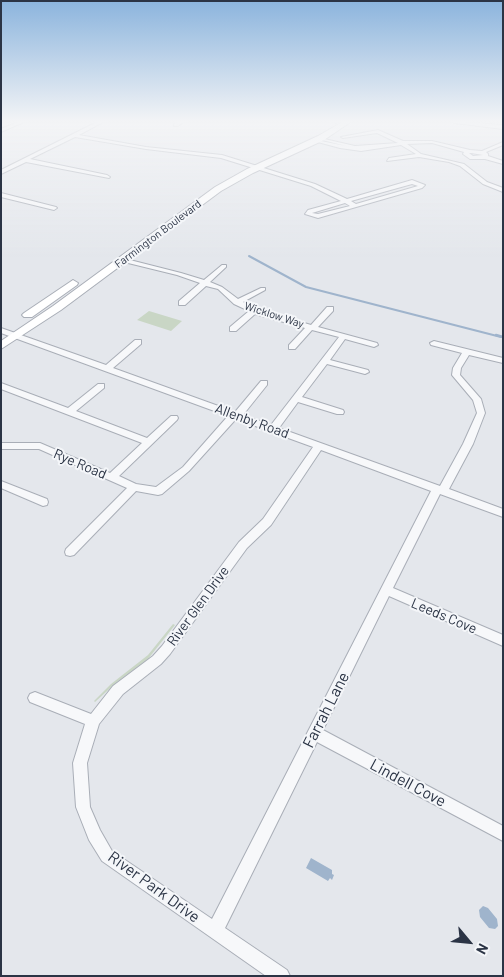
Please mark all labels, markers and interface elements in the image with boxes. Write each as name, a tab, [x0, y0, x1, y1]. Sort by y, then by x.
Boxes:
street label: Farmington Boulevard	[112, 197, 204, 271]
street label: Wicklow Way	[243, 299, 305, 331]
street label: Allenby Road	[213, 400, 291, 442]
street label: Rye Road	[51, 445, 109, 483]
street label: River Glen Drive	[163, 563, 233, 649]
street label: Leeds Cove	[409, 595, 479, 637]
street label: Farrah Lane	[299, 669, 353, 751]
street label: Lindell Cove	[367, 755, 449, 811]
street label: River Park Drive	[104, 847, 204, 927]
north arrow	[444, 917, 494, 967]
text: N	[473, 941, 492, 957]

